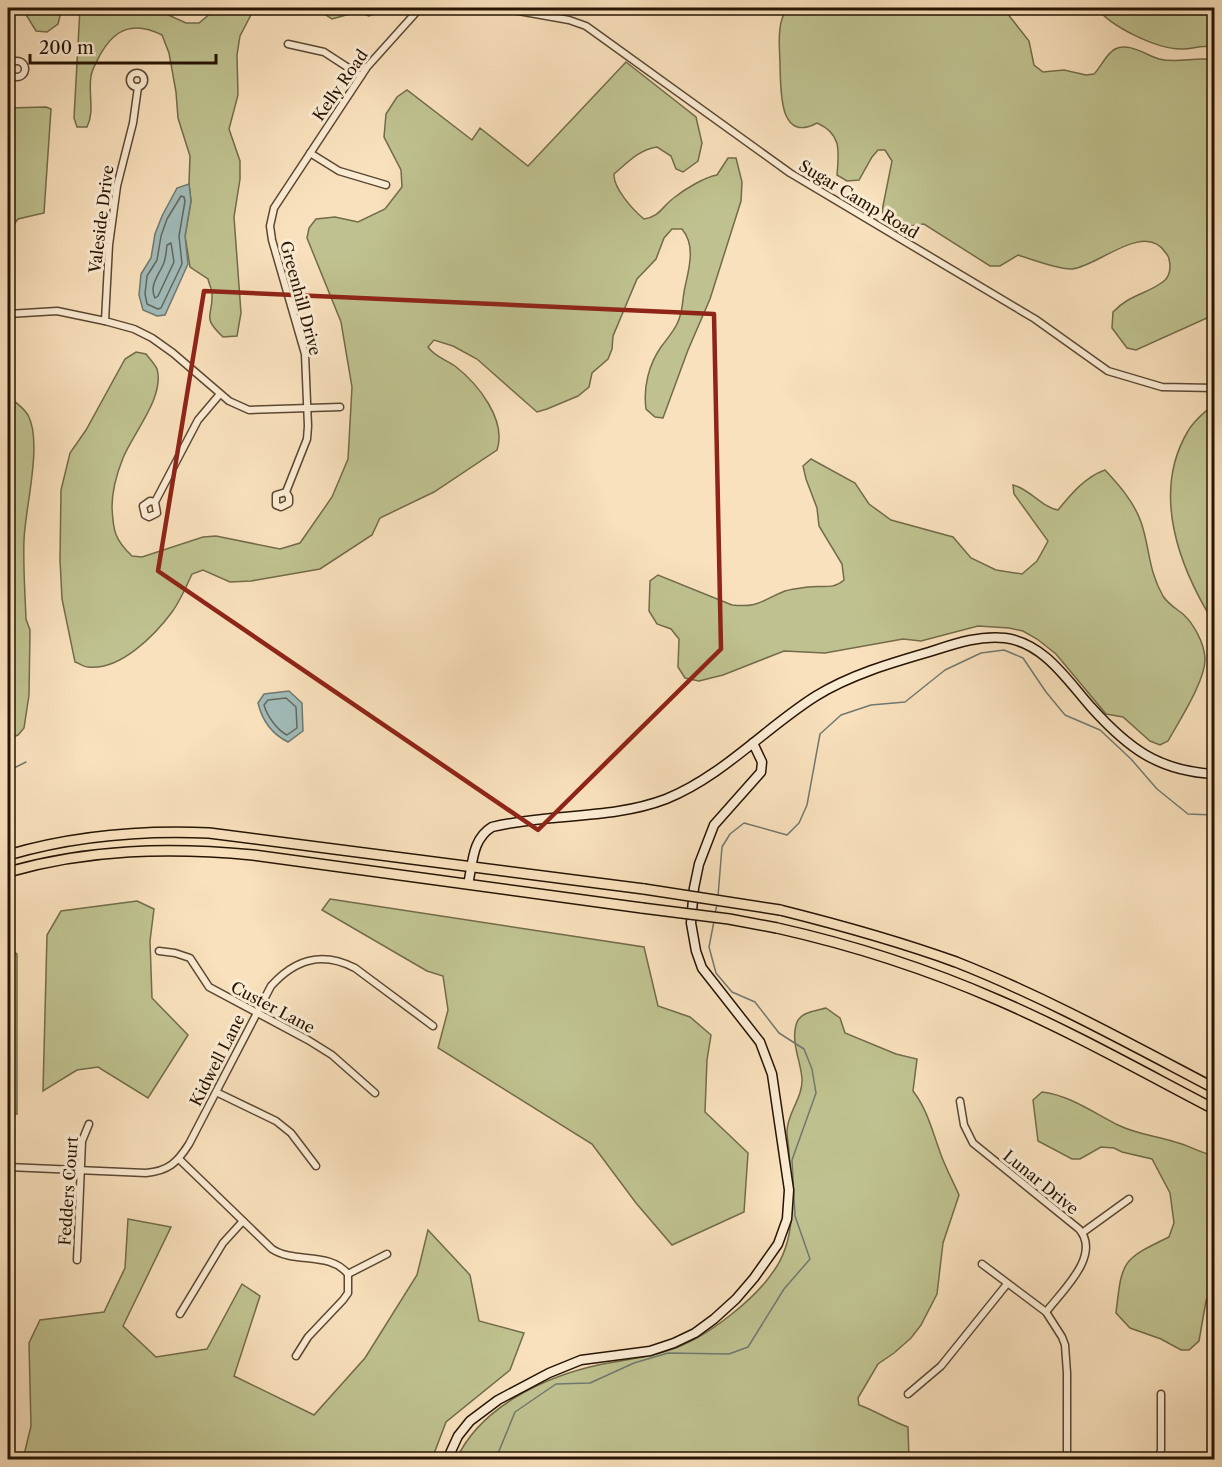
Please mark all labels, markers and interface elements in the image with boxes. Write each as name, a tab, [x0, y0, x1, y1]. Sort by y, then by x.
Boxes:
scale bar	[30, 27, 216, 65]
text: 200 m	[39, 37, 94, 59]
street label: Kelly Road	[308, 45, 372, 125]
street label: Sugar Camp Road	[795, 155, 923, 243]
street label: Valeside Drive	[84, 164, 118, 275]
street label: Greenhill Drive	[276, 239, 326, 357]
street label: Custer Lane	[228, 977, 318, 1038]
street label: Kidwell Lane	[185, 1011, 249, 1109]
street label: Fedders Court	[54, 1135, 82, 1246]
street label: Lunar Drive	[999, 1146, 1083, 1218]

